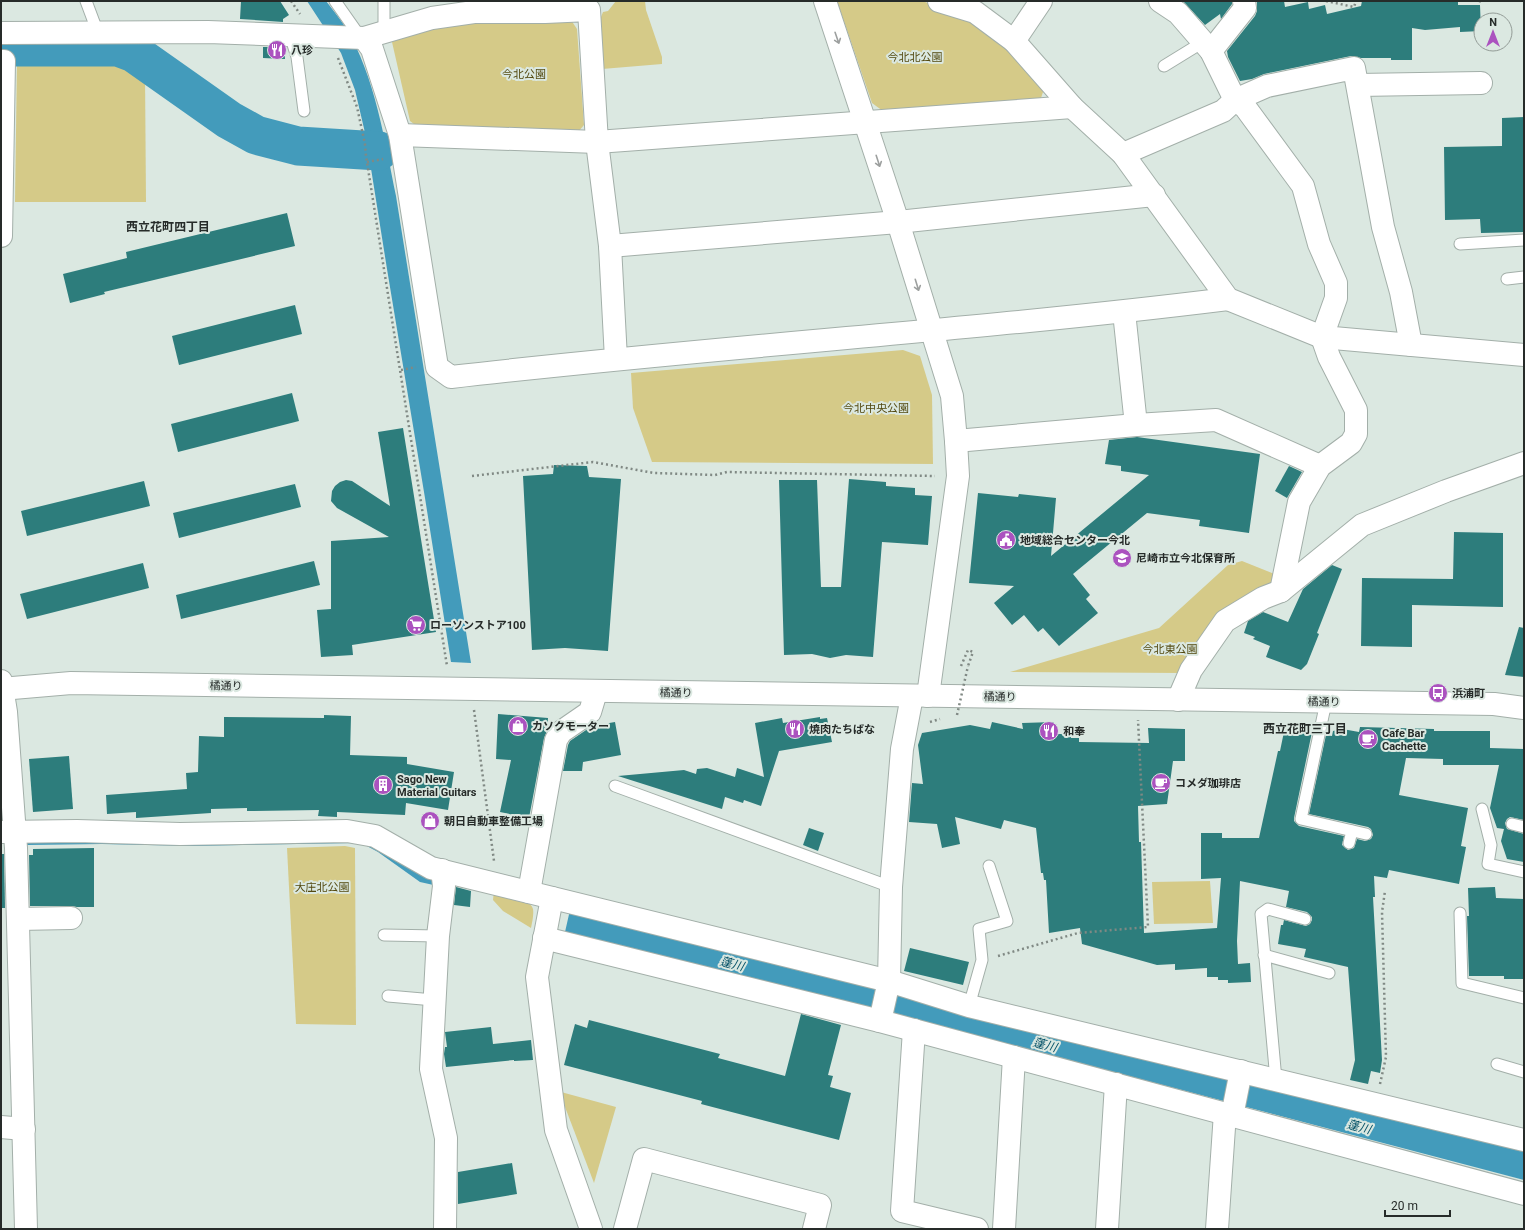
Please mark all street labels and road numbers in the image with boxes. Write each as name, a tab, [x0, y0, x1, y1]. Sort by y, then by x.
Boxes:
street label: 橘通り	[209, 679, 243, 693]
street label: 橘通り	[659, 686, 693, 700]
street label: 橘通り	[983, 690, 1017, 704]
street label: 橘通り	[1307, 695, 1341, 709]

